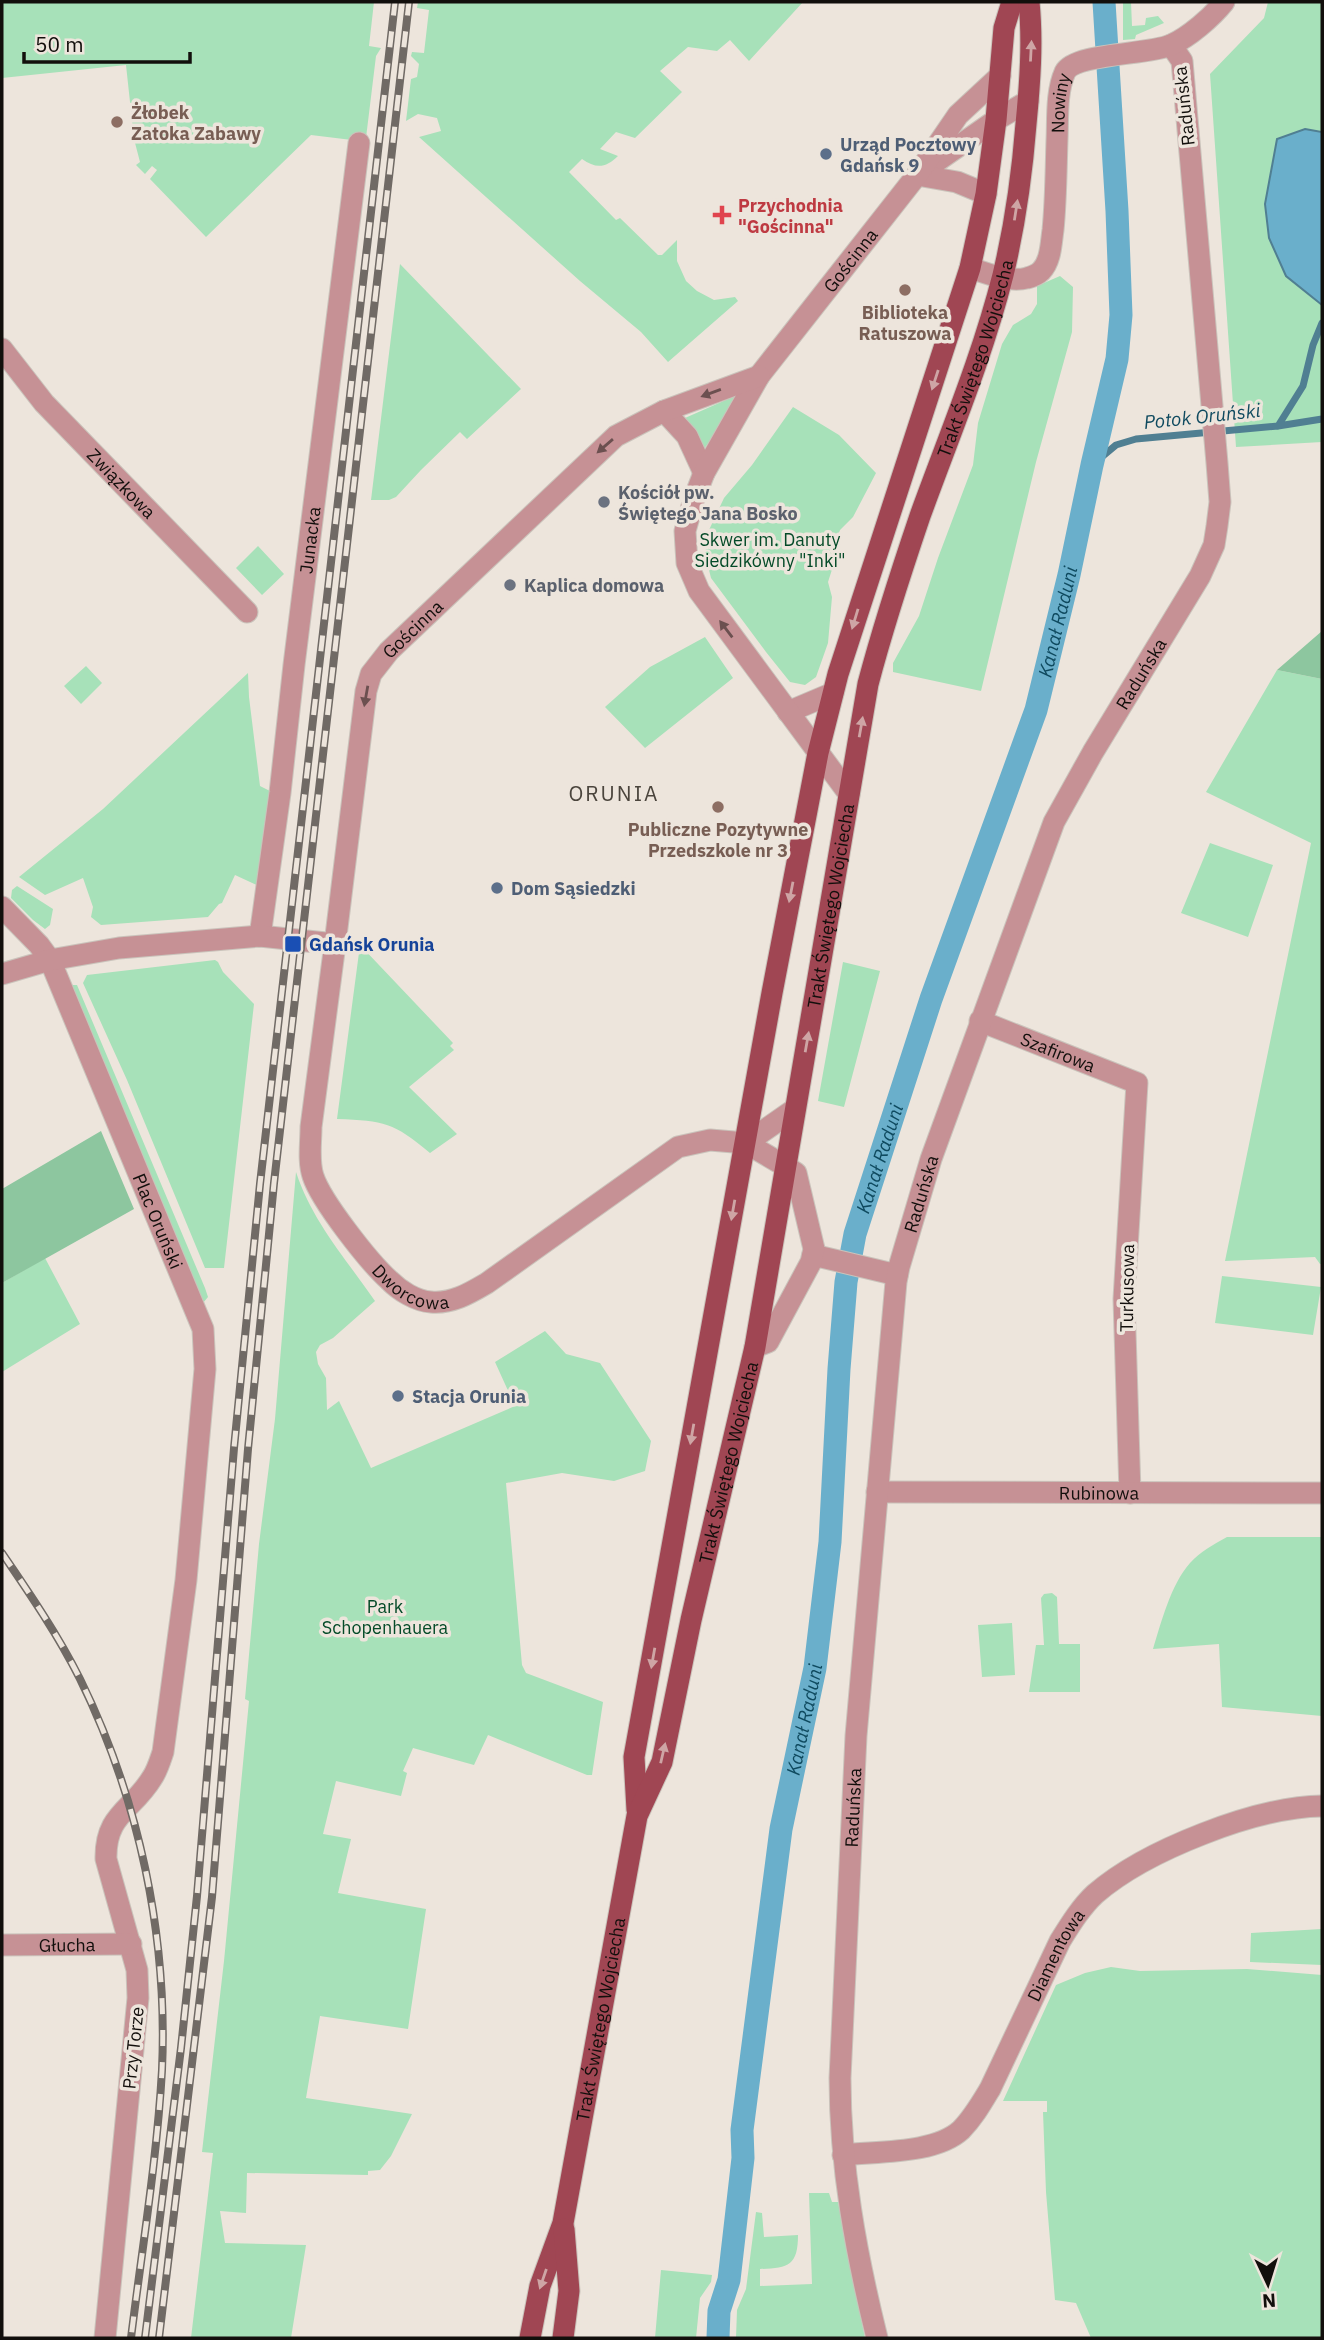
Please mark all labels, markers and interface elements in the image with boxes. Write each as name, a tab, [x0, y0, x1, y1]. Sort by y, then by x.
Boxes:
scale bar	[24, 21, 191, 65]
text: 50 m	[35, 30, 84, 58]
one-way arrow	[1025, 40, 1036, 62]
street label: Raduńska	[1168, 65, 1200, 147]
street label: Nowiny	[1046, 70, 1075, 133]
place label: Żłobek Zatoka Zabawy	[131, 101, 261, 145]
marker: Żłobek Zatoka Zabawy	[109, 114, 125, 130]
place label: Urząd Pocztowy Gdańsk 9	[840, 133, 977, 177]
marker: Urząd Pocztowy Gdańsk 9	[818, 146, 834, 162]
place label: Przychodnia "Gościnna"	[738, 194, 843, 238]
one-way arrow	[1011, 199, 1022, 221]
marker: Przychodnia "Gościnna"	[712, 205, 732, 225]
street label: Gościnna	[818, 223, 883, 297]
street label: Trakt Świętego Wojciecha	[931, 257, 1018, 460]
marker: Biblioteka Ratuszowa	[897, 282, 913, 298]
place label: Biblioteka Ratuszowa	[859, 301, 951, 345]
one-way arrow	[930, 369, 940, 390]
one-way arrow	[701, 388, 722, 399]
water label: Potok Oruński	[1143, 398, 1262, 434]
one-way arrow	[597, 438, 614, 453]
street label: Związkowa	[82, 443, 161, 523]
place label: Kościół pw. Świętego Jana Bosko	[618, 481, 798, 525]
marker: Kościół pw. Świętego Jana Bosko	[596, 494, 612, 510]
street label: Junacka	[294, 505, 325, 575]
park label: Skwer im. Danuty Siedzikówny "Inki"	[695, 528, 845, 572]
water label: Kanał Raduni	[1032, 563, 1083, 680]
place label: Kaplica domowa	[524, 574, 664, 597]
marker: Kaplica domowa	[502, 577, 518, 593]
street label: Gościnna	[377, 594, 448, 663]
one-way arrow	[850, 609, 860, 630]
one-way arrow	[720, 620, 734, 638]
street label: Raduńska	[1110, 633, 1171, 714]
one-way arrow	[360, 685, 371, 707]
one-way arrow	[856, 716, 867, 738]
district label: ORUNIA	[568, 779, 660, 807]
marker: Publiczne Pozytywne Przedszkole nr 3	[710, 799, 726, 815]
street label: Trakt Świętego Wojciecha	[801, 802, 859, 1010]
place label: Publiczne Pozytywne Przedszkole nr 3	[628, 818, 808, 862]
place label: Dom Sąsiedzki	[511, 877, 636, 900]
marker: Dom Sąsiedzki	[489, 880, 505, 896]
one-way arrow	[786, 881, 797, 903]
place label: Gdańsk Orunia	[309, 933, 435, 956]
marker: Gdańsk Orunia	[283, 934, 303, 954]
street label: Szafirowa	[1017, 1027, 1099, 1077]
one-way arrow	[802, 1031, 813, 1053]
water label: Kanał Raduni	[851, 1100, 909, 1216]
street label: Raduńska	[898, 1152, 943, 1235]
street label: Plac Oruński	[128, 1170, 188, 1272]
one-way arrow	[728, 1199, 739, 1221]
street label: Turkusowa	[1115, 1244, 1139, 1332]
street label: Dworcowa	[368, 1259, 451, 1314]
street label: Trakt Świętego Wojciecha	[693, 1359, 763, 1566]
place label: Stacja Orunia	[412, 1385, 526, 1408]
marker: Stacja Orunia	[390, 1388, 406, 1404]
one-way arrow	[686, 1423, 697, 1445]
street label: Rubinowa	[1059, 1481, 1140, 1504]
park label: Park Schopenhauera	[322, 1595, 449, 1639]
one-way arrow	[647, 1647, 658, 1669]
water label: Kanał Raduni	[781, 1661, 828, 1777]
one-way arrow	[658, 1742, 669, 1764]
street label: Raduńska	[839, 1767, 866, 1848]
street label: Diamentowa	[1022, 1904, 1090, 2005]
street label: Trakt Świętego Wojciecha	[570, 1915, 630, 2123]
street label: Głucha	[39, 1933, 96, 1956]
street label: Przy Torze	[117, 2006, 149, 2090]
north arrow	[1233, 2249, 1303, 2319]
one-way arrow	[537, 2269, 547, 2290]
text: N	[1261, 2289, 1277, 2313]

